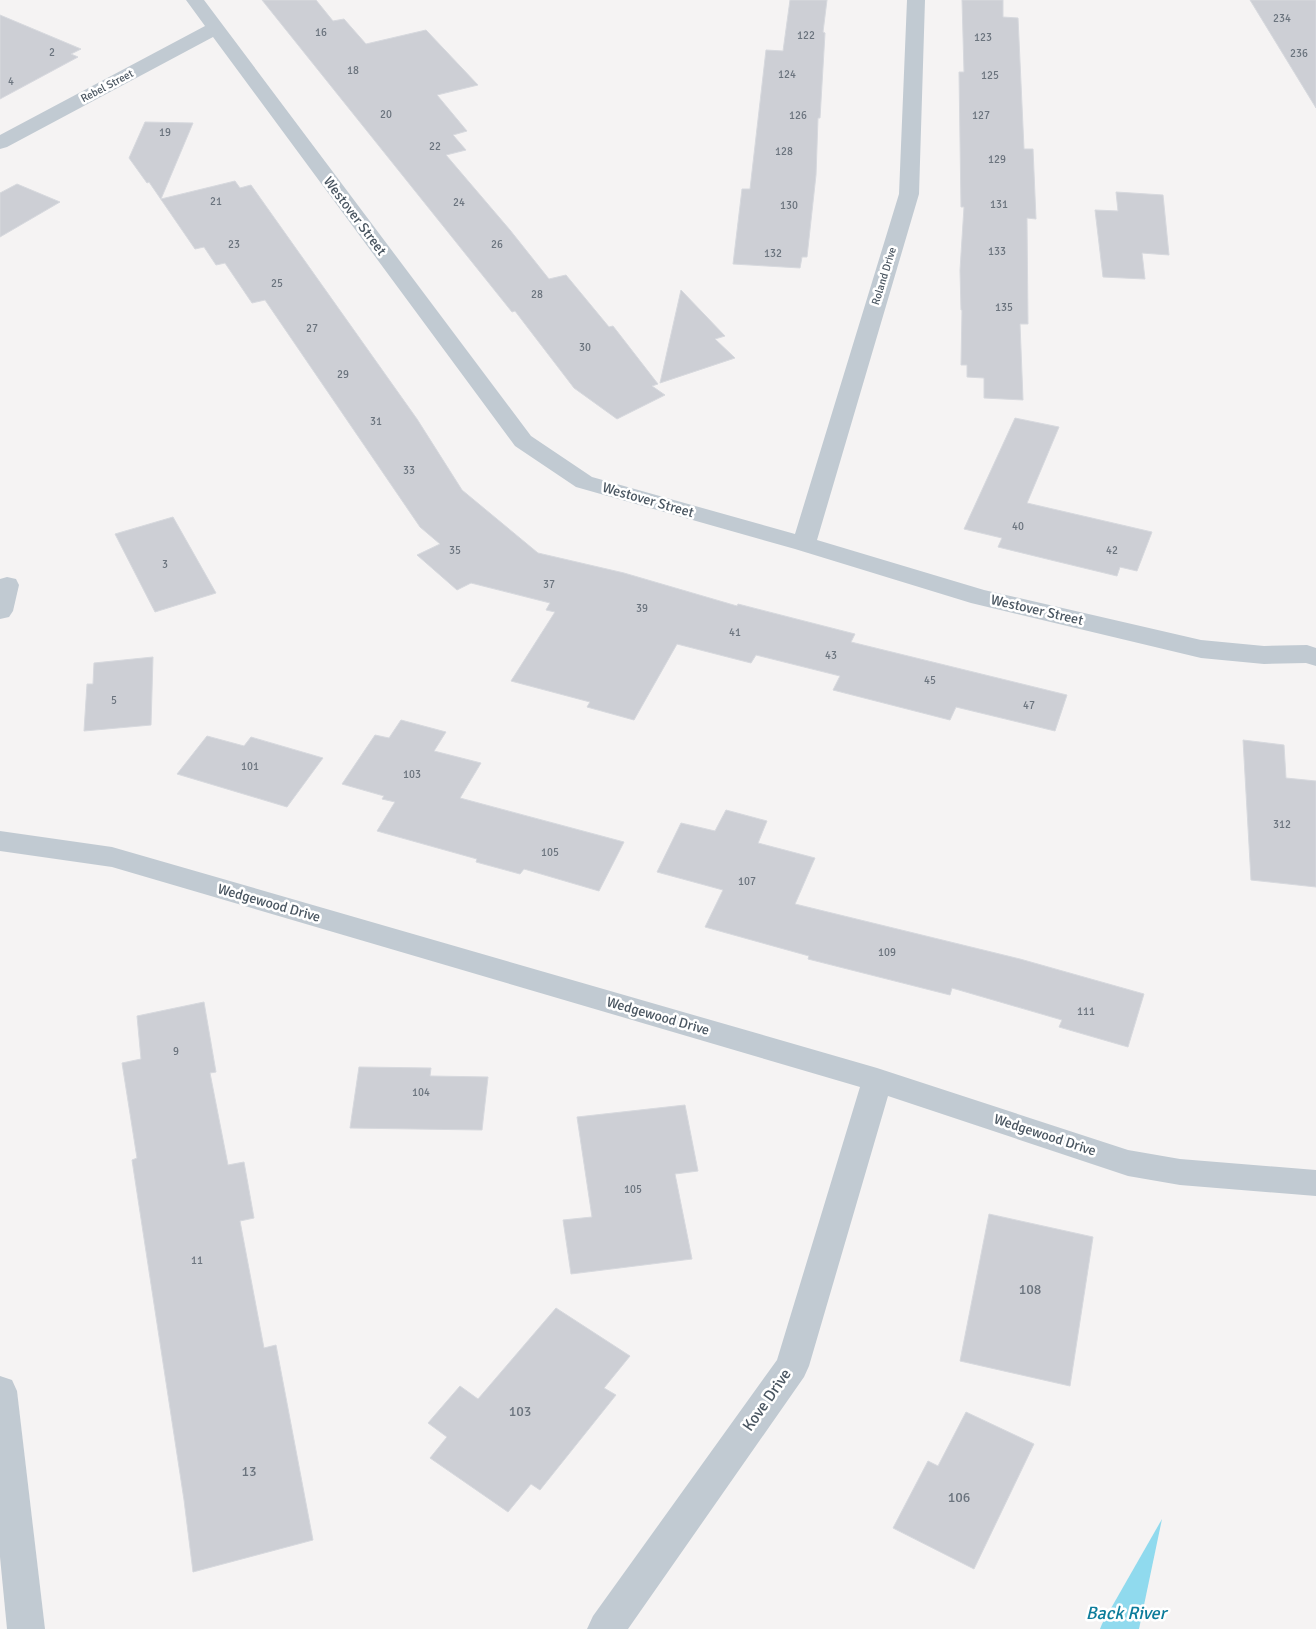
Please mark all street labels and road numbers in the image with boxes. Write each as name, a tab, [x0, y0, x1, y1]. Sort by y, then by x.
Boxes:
street label: Rebel Street	[79, 67, 136, 105]
street label: Westover Street	[320, 173, 390, 259]
street label: Roland Drive	[869, 245, 899, 307]
street label: Westover Street	[600, 479, 696, 521]
street label: Westover Street	[989, 591, 1085, 629]
street label: Wedgewood Drive	[216, 880, 322, 926]
street label: Wedgewood Drive	[605, 993, 711, 1039]
street label: Wedgewood Drive	[992, 1110, 1098, 1160]
street label: Kove Drive	[738, 1365, 796, 1435]

